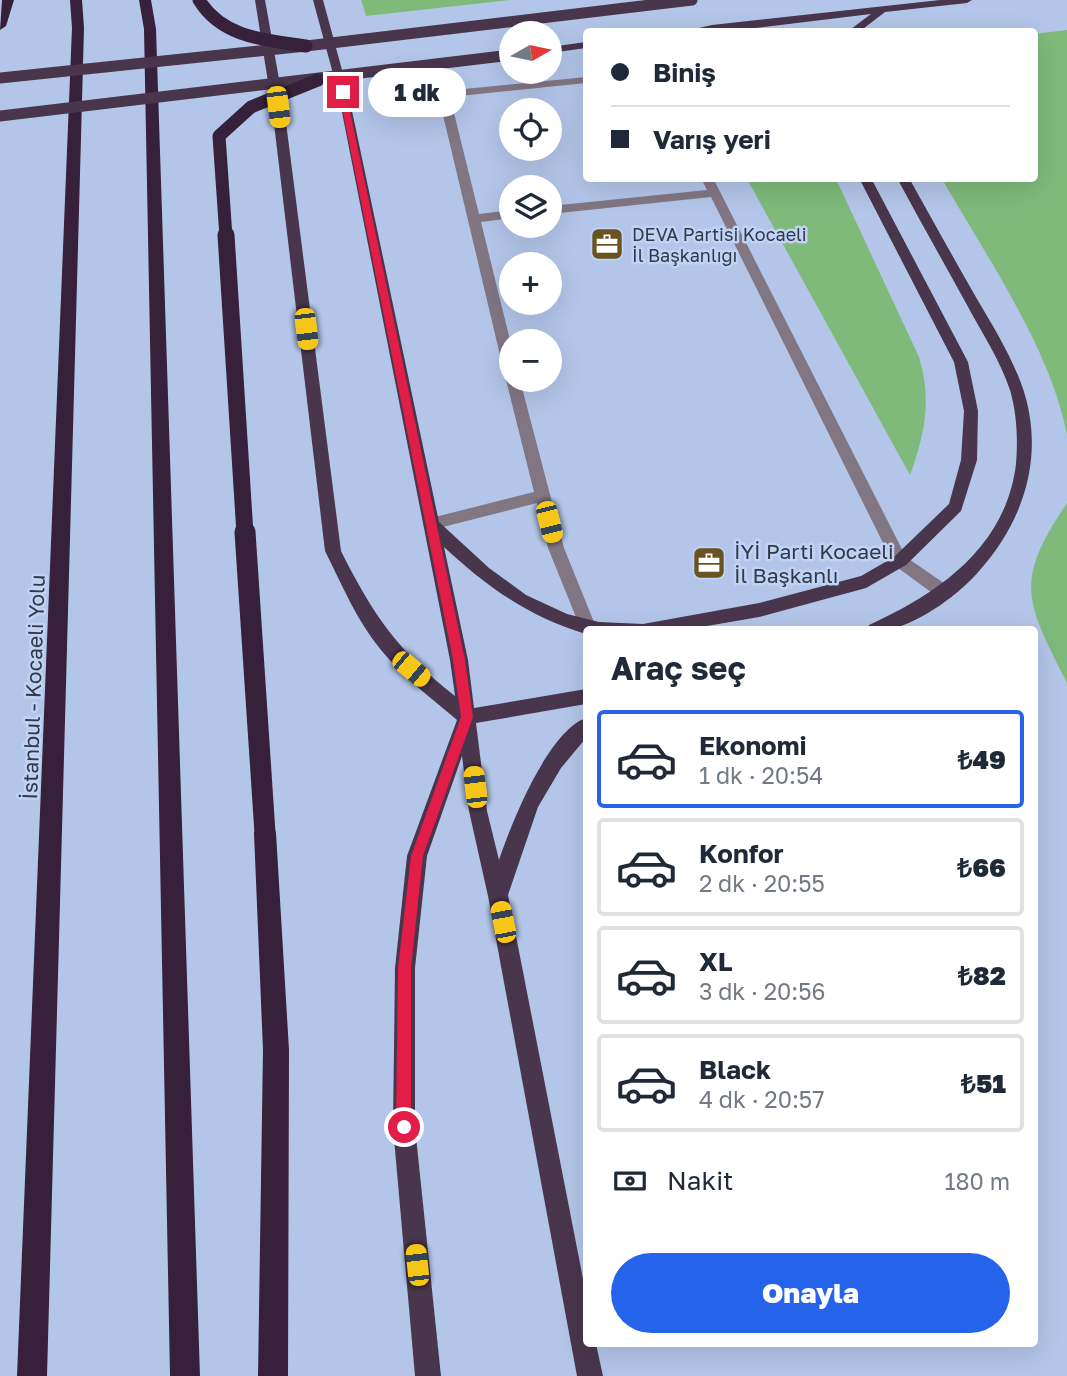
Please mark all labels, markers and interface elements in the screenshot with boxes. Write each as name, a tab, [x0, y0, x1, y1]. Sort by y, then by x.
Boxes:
north arrow	[499, 21, 562, 84]
map controls	[499, 21, 562, 392]
text: Biniş	[653, 57, 716, 88]
callout: 1 dk	[368, 68, 466, 116]
route end	[327, 76, 359, 108]
text: 1 dk	[394, 78, 440, 106]
car	[266, 85, 291, 129]
button: locate	[499, 98, 562, 161]
text: Varış yeri	[653, 124, 771, 155]
button: layers	[499, 175, 562, 238]
place label: DEVA Partisi Kocaeli İl Başkanlığı	[632, 223, 807, 266]
office icon: DEVA Partisi Kocaeli İl Başkanlığı	[588, 225, 626, 263]
button: +	[499, 252, 562, 315]
car	[294, 307, 319, 351]
button: −	[499, 329, 562, 392]
car	[534, 499, 565, 545]
place label: İYİ Parti Kocaeli İl Başkanlı	[734, 538, 894, 588]
office icon: İYİ Parti Kocaeli İl Başkanlı	[690, 544, 728, 582]
street label: İstanbul - Kocaeli Yolu	[16, 574, 50, 800]
car	[389, 647, 434, 691]
text: Araç seç	[611, 649, 746, 687]
icon: car	[615, 728, 678, 791]
text: Ekonomi	[699, 730, 807, 761]
text: ₺49	[958, 744, 1006, 775]
text: 1 dk · 20:54	[699, 761, 823, 789]
car	[463, 765, 488, 809]
icon: car	[615, 836, 678, 899]
text: Konfor	[699, 838, 784, 869]
text: ₺66	[957, 852, 1006, 883]
text: 2 dk · 20:55	[699, 869, 825, 897]
car	[489, 899, 518, 945]
icon: car	[615, 944, 678, 1007]
text: XL	[699, 946, 733, 977]
text: ₺82	[958, 960, 1006, 991]
text: 3 dk · 20:56	[699, 977, 826, 1005]
icon: car	[615, 1052, 678, 1115]
text: Black	[699, 1054, 771, 1085]
text: ₺51	[961, 1068, 1006, 1099]
text: 4 dk · 20:57	[699, 1085, 824, 1113]
route start	[388, 1111, 420, 1143]
icon: cash	[611, 1162, 649, 1200]
text: Nakit	[667, 1165, 734, 1196]
text: 180 m	[944, 1167, 1010, 1195]
car	[405, 1243, 430, 1287]
button: Onayla	[611, 1253, 1010, 1333]

